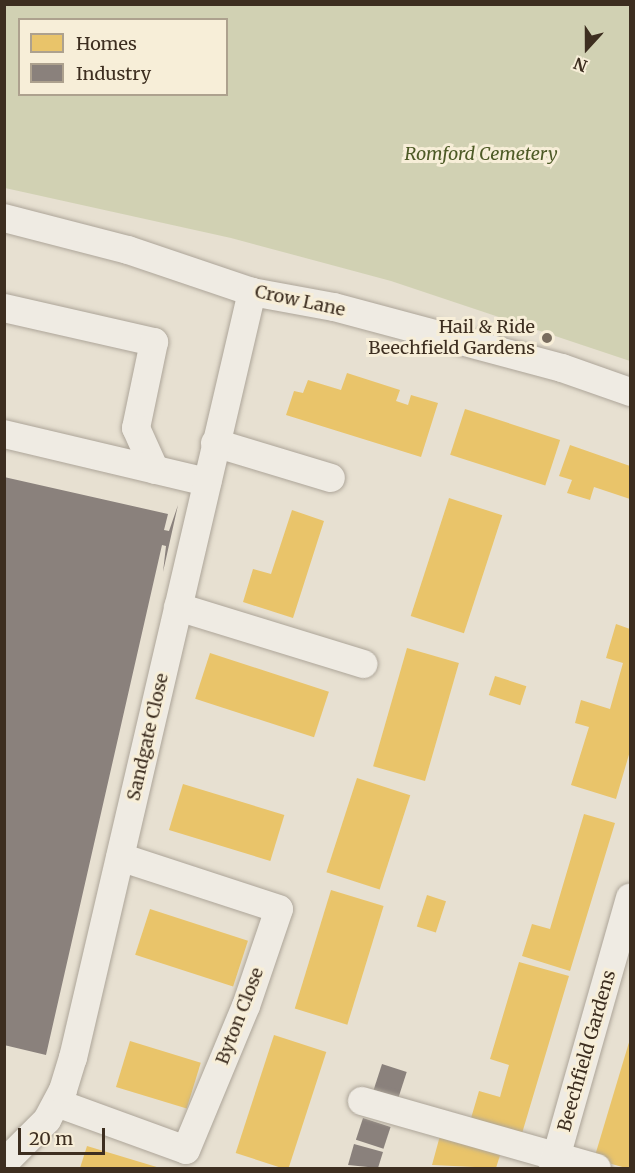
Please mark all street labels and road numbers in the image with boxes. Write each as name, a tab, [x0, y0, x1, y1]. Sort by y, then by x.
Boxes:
street label: Crow Lane	[253, 281, 347, 321]
street label: Sandgate Close	[123, 671, 173, 803]
street label: Byton Close	[212, 965, 268, 1067]
street label: Beechfield Gardens	[554, 968, 620, 1134]

